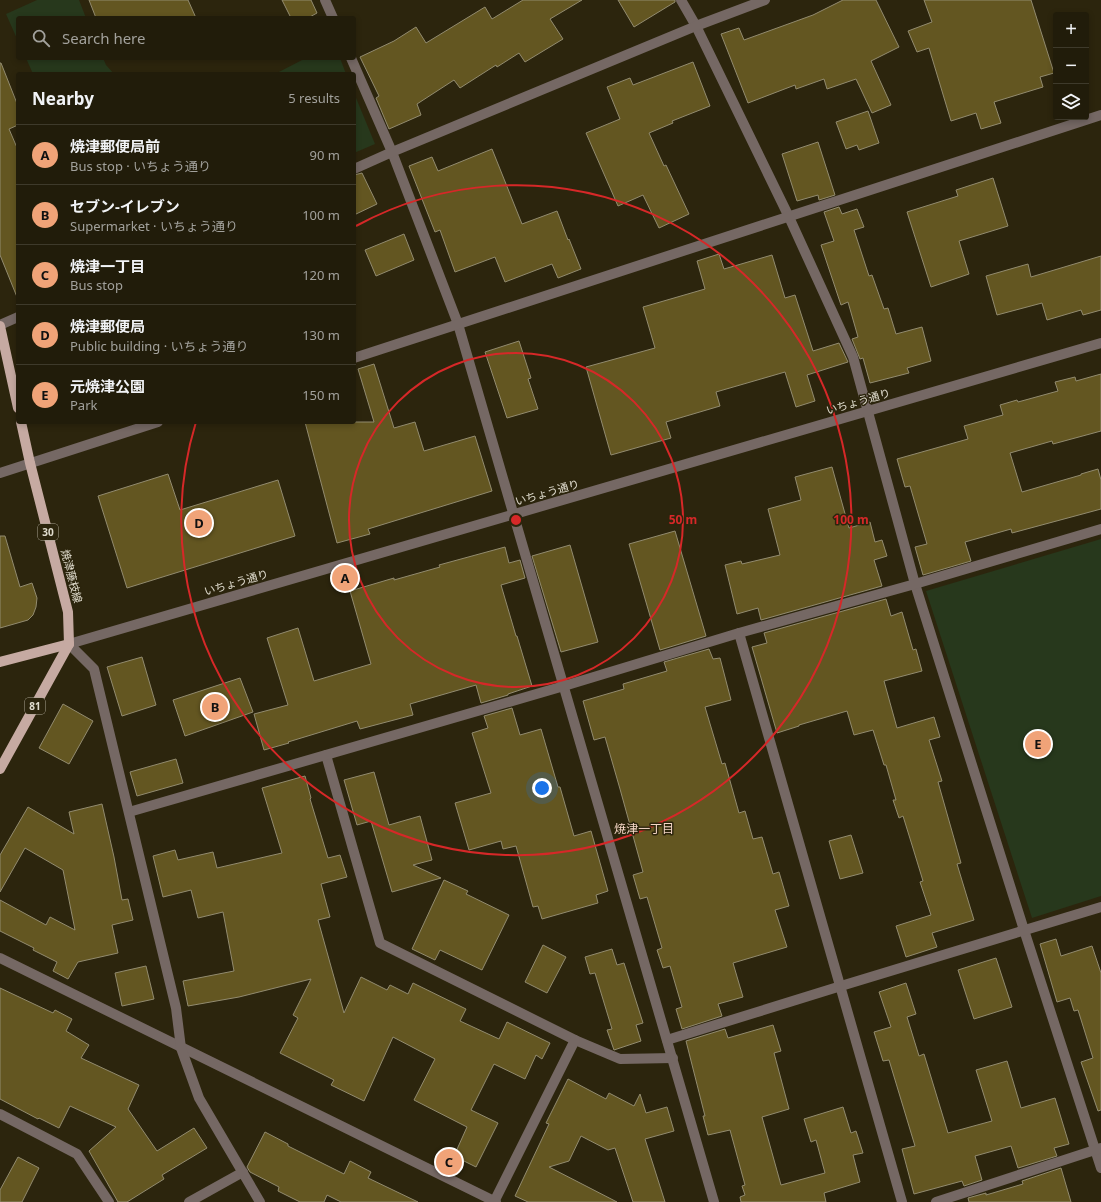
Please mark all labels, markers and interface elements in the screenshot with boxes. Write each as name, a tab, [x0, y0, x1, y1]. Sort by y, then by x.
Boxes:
map controls	[1053, 12, 1089, 120]
button: +	[1053, 12, 1089, 48]
search box	[16, 16, 356, 60]
icon: search	[30, 27, 52, 49]
text: Search here	[62, 28, 145, 48]
button: −	[1053, 48, 1089, 84]
button: layers	[1053, 84, 1089, 120]
text: Nearby	[32, 87, 94, 110]
text: 5 results	[288, 89, 340, 107]
text: 焼津郵便局前	[70, 136, 160, 156]
text: A	[41, 146, 50, 164]
text: 90 m	[310, 146, 340, 164]
text: Bus stop · いちょう通り	[70, 157, 211, 175]
text: セブン-イレブン	[70, 196, 180, 216]
text: B	[41, 206, 49, 224]
text: 100 m	[302, 206, 340, 224]
text: Supermarket · いちょう通り	[70, 217, 238, 235]
text: 焼津一丁目	[70, 256, 145, 276]
text: C	[41, 266, 49, 284]
text: 120 m	[302, 266, 340, 284]
text: Bus stop	[70, 276, 123, 294]
text: 焼津郵便局	[70, 316, 145, 336]
text: D	[40, 326, 50, 344]
text: 130 m	[302, 326, 340, 344]
text: Public building · いちょう通り	[70, 337, 249, 355]
text: 元焼津公園	[70, 376, 145, 396]
street label: いちょう通り	[824, 385, 892, 417]
text: E	[41, 386, 49, 404]
text: 150 m	[302, 386, 340, 404]
text: Park	[70, 396, 97, 414]
street label: いちょう通り	[513, 476, 581, 508]
pin: D	[186, 508, 212, 538]
text: 50 m	[669, 511, 697, 528]
text: 100 m	[833, 511, 869, 528]
centre of rings	[509, 513, 523, 527]
road number: 30	[38, 524, 58, 540]
street label: 焼津藤枝線	[58, 548, 86, 604]
pin: A	[332, 563, 358, 593]
street label: いちょう通り	[202, 566, 270, 598]
pin: B	[202, 692, 228, 722]
road number: 81	[25, 698, 45, 714]
pin: E	[1025, 729, 1051, 759]
your location	[532, 778, 552, 798]
district label: 焼津一丁目	[614, 820, 674, 837]
pin: C	[436, 1147, 462, 1177]

